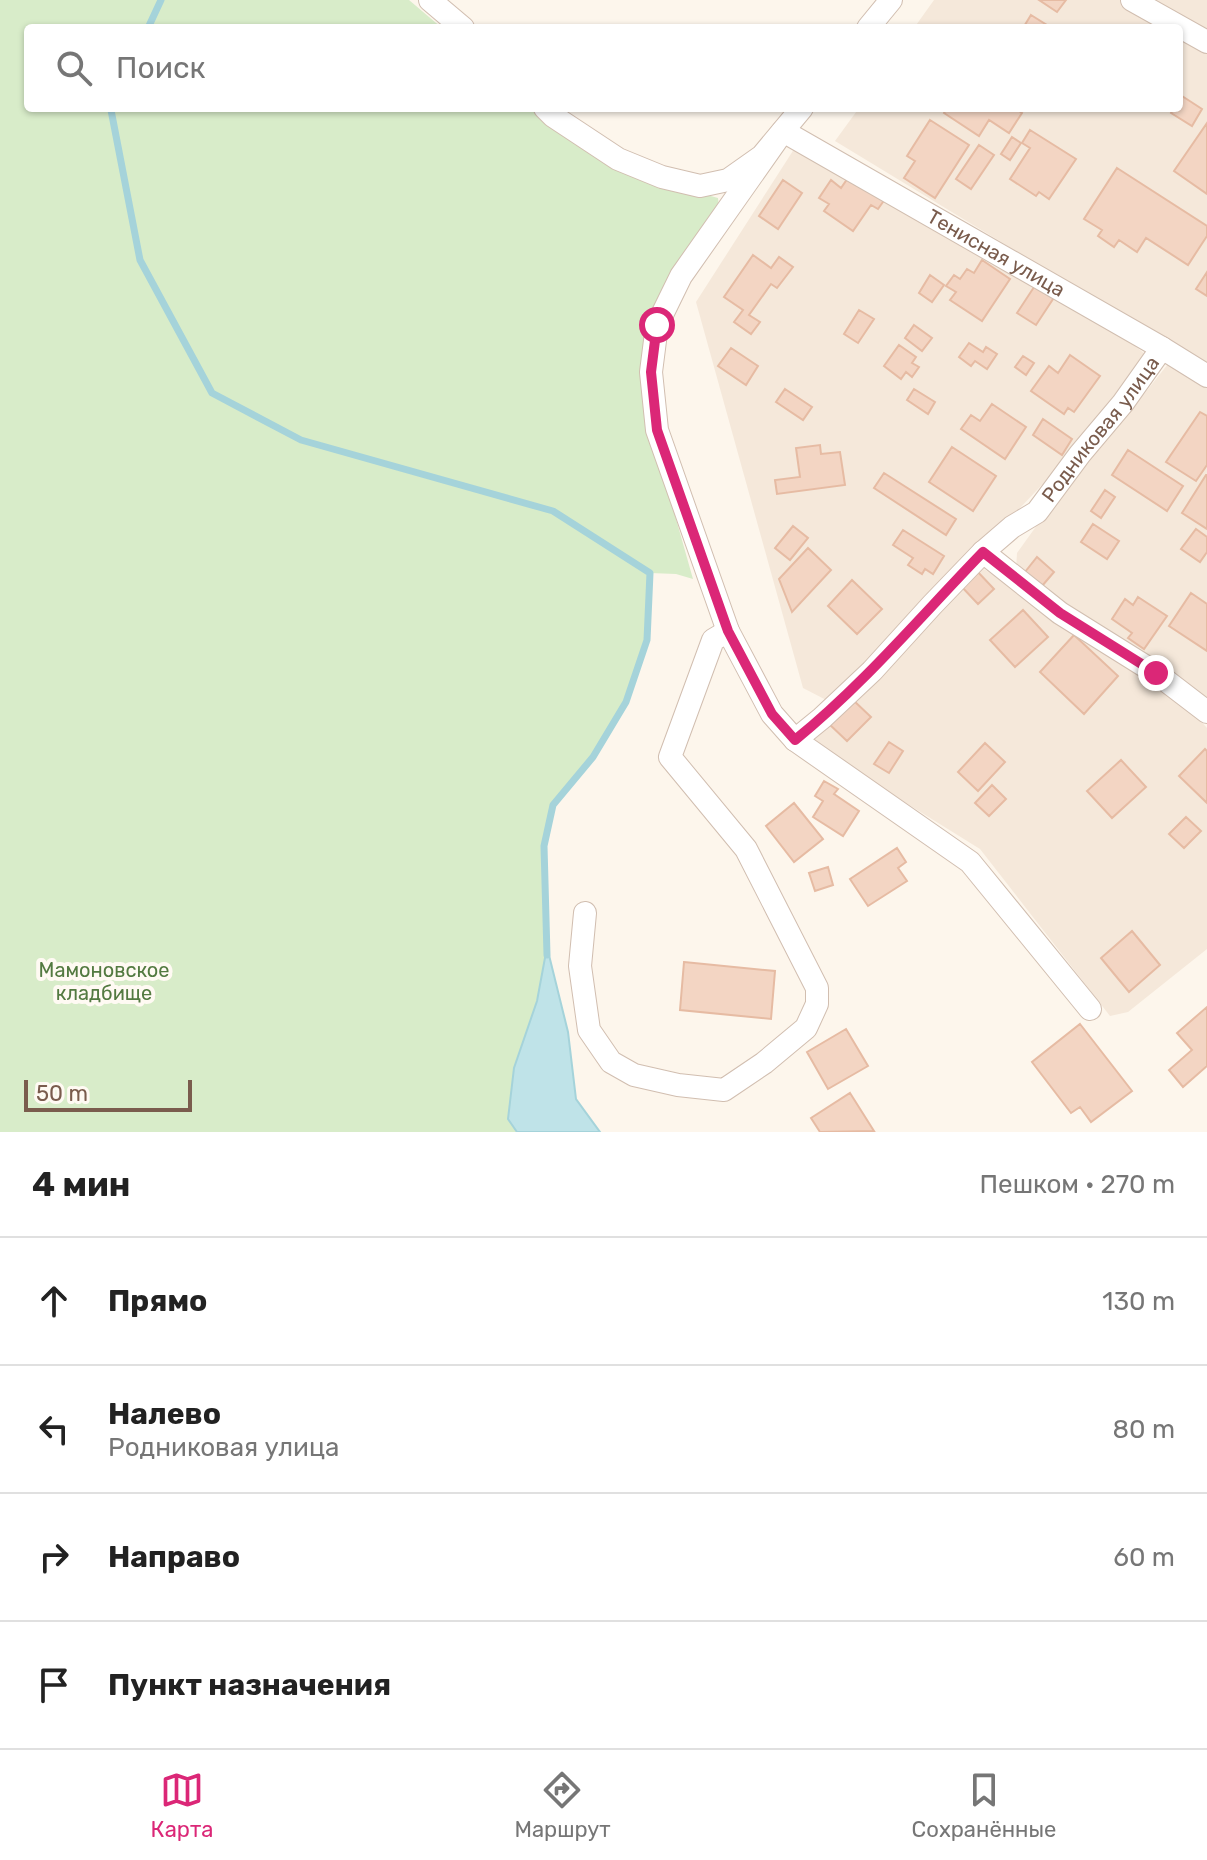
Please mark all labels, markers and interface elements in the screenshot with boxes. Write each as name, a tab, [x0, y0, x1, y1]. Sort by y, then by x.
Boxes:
search box	[24, 24, 1183, 112]
icon: search	[52, 46, 96, 90]
text: Поиск	[116, 50, 206, 86]
street label: Тенисная улица	[923, 204, 1069, 302]
route start	[639, 307, 675, 343]
street label: Родниковая улица	[1036, 352, 1164, 507]
route end	[1138, 655, 1174, 691]
park label: Мамоновское кладбище	[39, 958, 169, 1005]
scale bar	[24, 1076, 192, 1112]
text: 50 m	[36, 1080, 88, 1107]
text: 4 мин	[32, 1164, 130, 1205]
text: Пешком · 270 m	[980, 1169, 1175, 1200]
icon: ahead	[32, 1279, 76, 1323]
text: Прямо	[108, 1283, 207, 1319]
text: 130 m	[1102, 1286, 1175, 1317]
text: Налево	[108, 1396, 221, 1432]
icon: left	[32, 1407, 76, 1451]
text: 80 m	[1112, 1414, 1175, 1445]
text: Родниковая улица	[108, 1432, 339, 1463]
icon: right	[32, 1535, 76, 1579]
text: Направо	[108, 1539, 240, 1575]
text: 60 m	[1113, 1542, 1175, 1573]
icon: arrive	[32, 1663, 76, 1707]
text: Пункт назначения	[108, 1667, 391, 1703]
tab: Карта	[151, 1768, 213, 1843]
tab: Маршрут	[514, 1768, 610, 1843]
tab: Сохранённые	[912, 1768, 1056, 1843]

